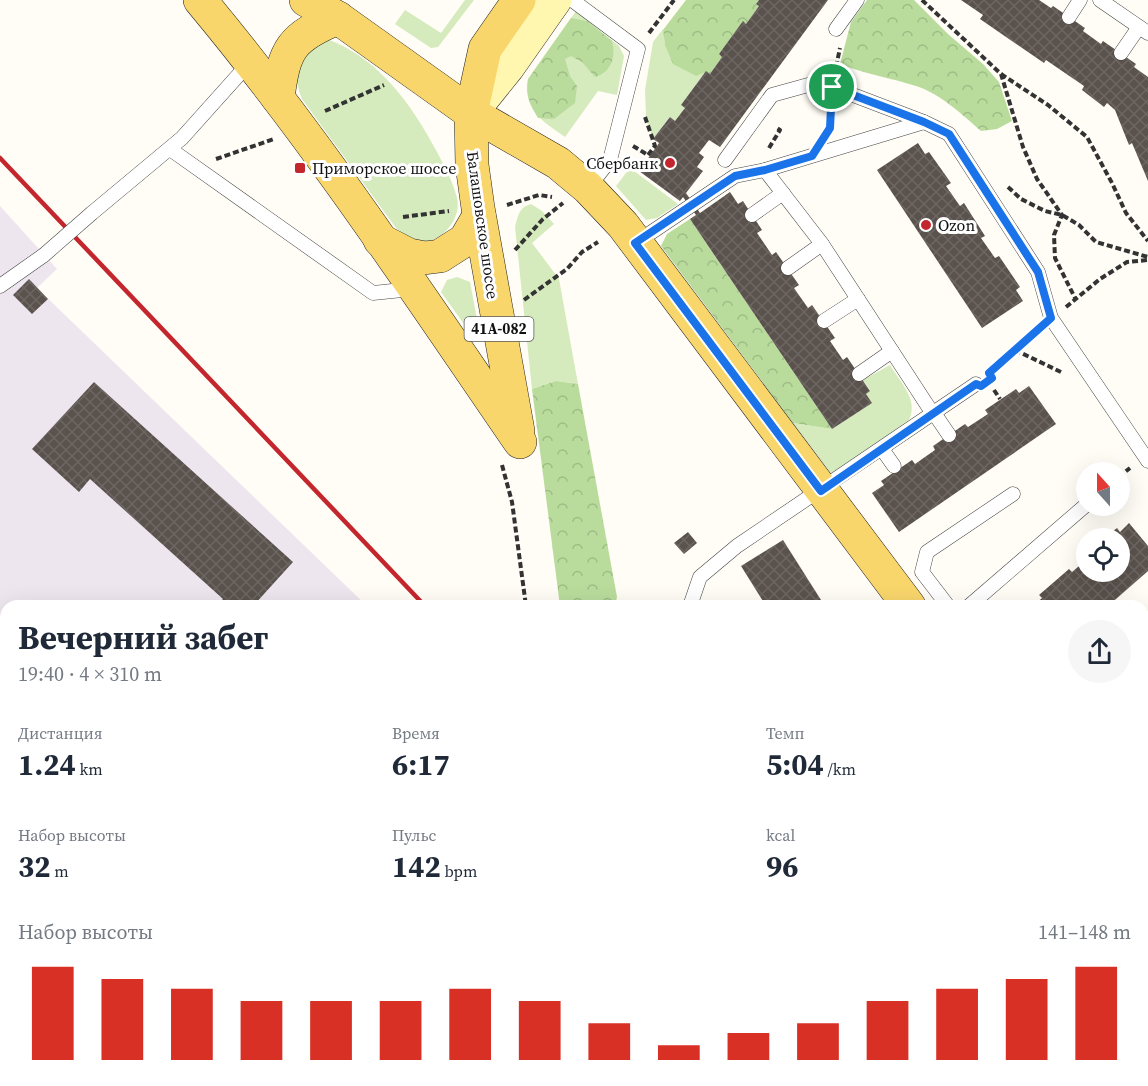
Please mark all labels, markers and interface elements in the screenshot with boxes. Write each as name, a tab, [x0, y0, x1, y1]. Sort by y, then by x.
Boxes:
pin	[806, 61, 857, 112]
icon: arrive	[815, 70, 848, 103]
street label: Балашовское шоссе	[462, 150, 504, 300]
place label: Сбербанк	[586, 152, 658, 174]
marker: Сбербанк	[663, 156, 677, 170]
place label: Приморское шоссе	[312, 157, 456, 179]
marker: Приморское шоссе	[293, 161, 307, 175]
place label: Ozon	[938, 214, 975, 236]
marker: Ozon	[919, 218, 933, 232]
road number: 41А-082	[464, 317, 534, 341]
north arrow	[1076, 462, 1130, 516]
map controls	[1076, 462, 1130, 582]
button: locate	[1076, 528, 1130, 582]
text: Вечерний забег	[18, 615, 269, 660]
button: share	[1068, 620, 1131, 683]
text: 19:40 · 4 × 310 m	[18, 660, 162, 688]
text: Дистанция	[18, 722, 102, 744]
text: Время	[392, 722, 440, 744]
text: Темп	[766, 722, 805, 744]
text: 1.24	[18, 744, 76, 785]
text: 6:17	[392, 744, 450, 785]
text: 5:04	[766, 744, 824, 785]
text: km	[76, 758, 103, 780]
text: /km	[824, 758, 856, 780]
text: Набор высоты	[18, 824, 126, 846]
text: Пульс	[392, 824, 436, 846]
text: kcal	[766, 824, 795, 846]
text: 32	[18, 846, 51, 887]
text: 142	[392, 846, 441, 887]
text: 96	[766, 846, 799, 887]
text: m	[51, 860, 69, 882]
text: bpm	[441, 860, 477, 882]
text: Набор высоты	[18, 918, 153, 946]
text: 141–148 m	[1038, 918, 1131, 946]

